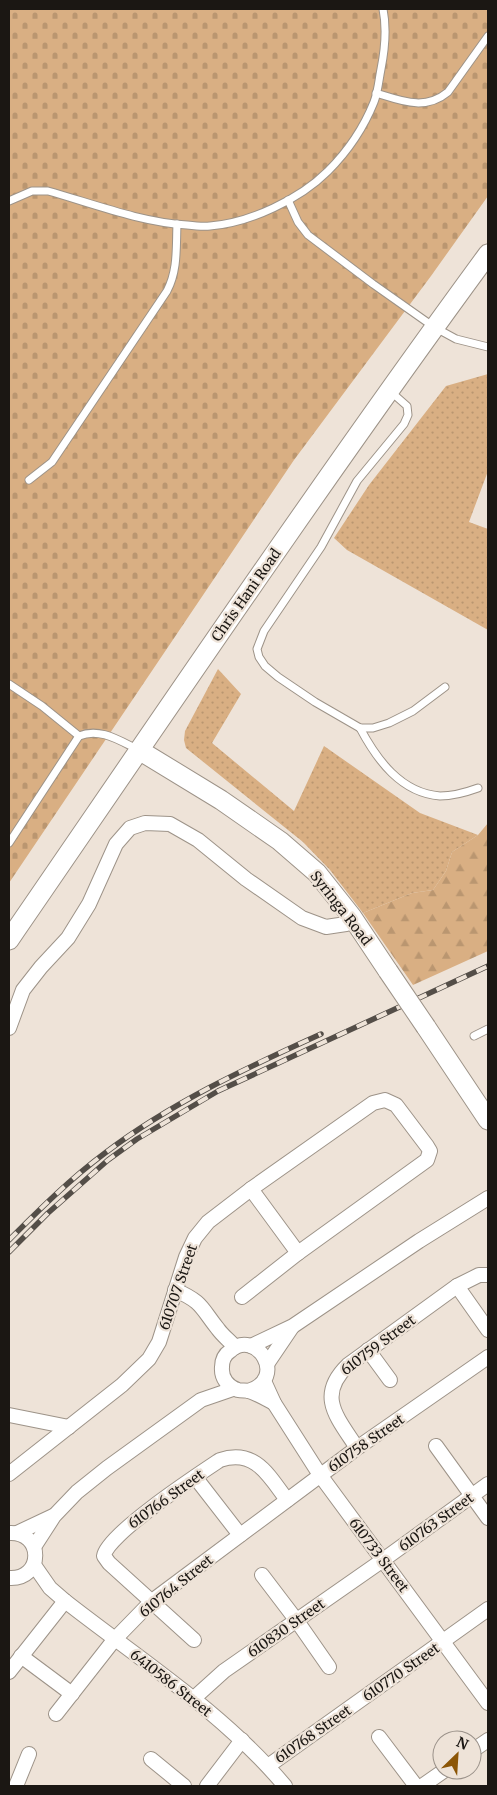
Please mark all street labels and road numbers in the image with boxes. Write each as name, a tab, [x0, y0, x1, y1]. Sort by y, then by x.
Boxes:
street label: Chris Hani Road	[207, 545, 285, 645]
street label: Syringa Road	[306, 867, 376, 949]
street label: 610707 Street	[155, 1241, 201, 1332]
street label: 610759 Street	[337, 1311, 419, 1379]
street label: 610758 Street	[324, 1410, 408, 1476]
street label: 610766 Street	[125, 1465, 208, 1533]
street label: 610763 Street	[395, 1489, 477, 1555]
street label: 610733 Street	[345, 1514, 413, 1596]
street label: 610764 Street	[136, 1550, 217, 1621]
street label: 610830 Street	[244, 1594, 329, 1661]
street label: 610770 Street	[359, 1639, 443, 1705]
street label: 6410586 Street	[127, 1646, 216, 1721]
street label: 610768 Street	[271, 1701, 355, 1767]

